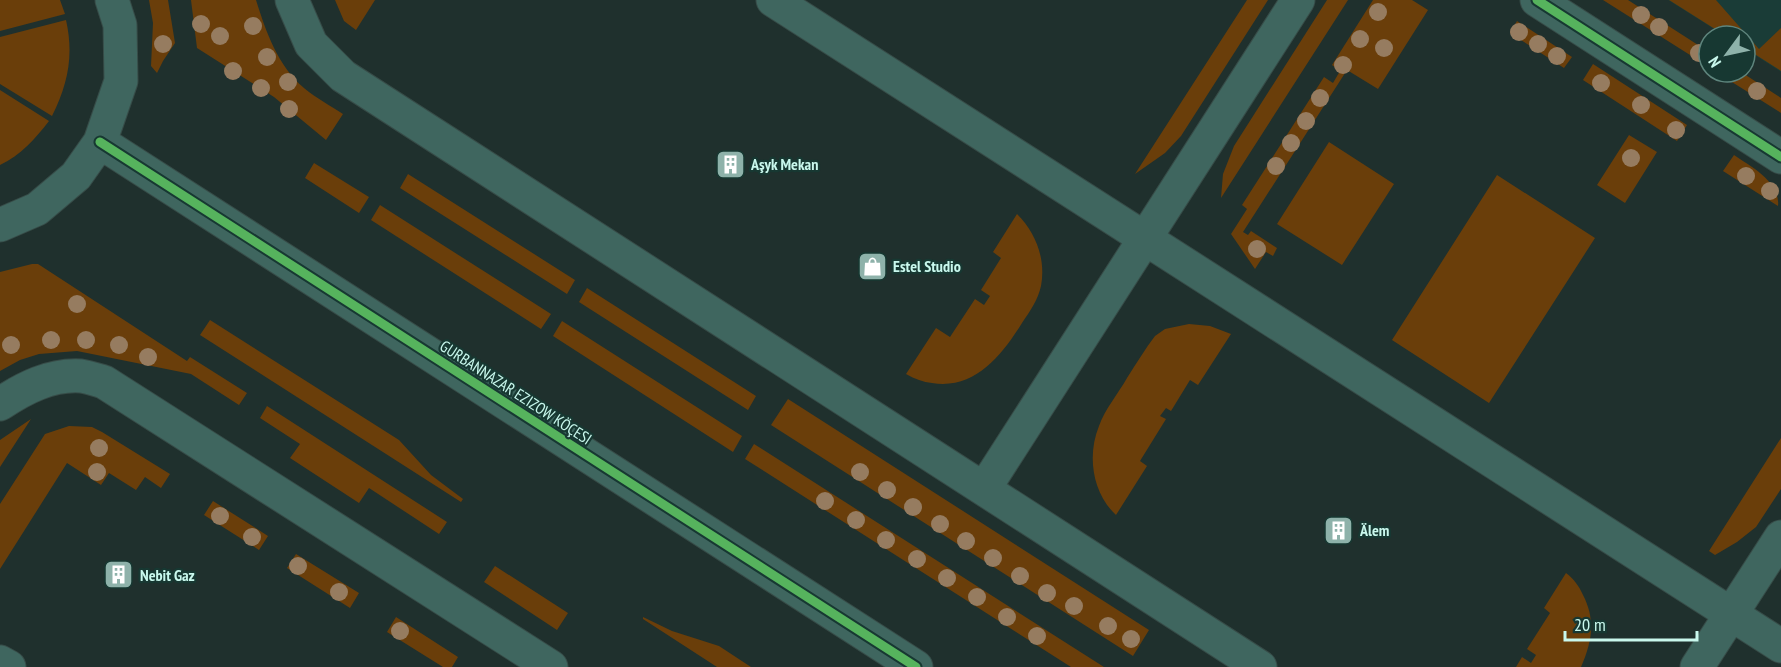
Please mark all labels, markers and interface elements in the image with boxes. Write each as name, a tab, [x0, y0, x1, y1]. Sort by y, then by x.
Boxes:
north arrow	[1697, 24, 1757, 84]
text: N	[1704, 53, 1725, 71]
building icon: Aşyk Mekan	[714, 148, 746, 180]
place label: Aşyk Mekan	[750, 154, 818, 174]
shop icon: Estel Studio	[856, 250, 888, 282]
place label: Estel Studio	[893, 256, 961, 276]
street label: GURBANNAZAR EZIZOW KÖÇESI	[436, 335, 596, 449]
building icon: Älem	[1323, 514, 1355, 546]
place label: Älem	[1359, 520, 1389, 540]
building icon: Nebit Gaz	[103, 559, 135, 591]
place label: Nebit Gaz	[140, 565, 195, 585]
scale bar	[1565, 604, 1697, 642]
text: 20 m	[1574, 613, 1606, 636]

